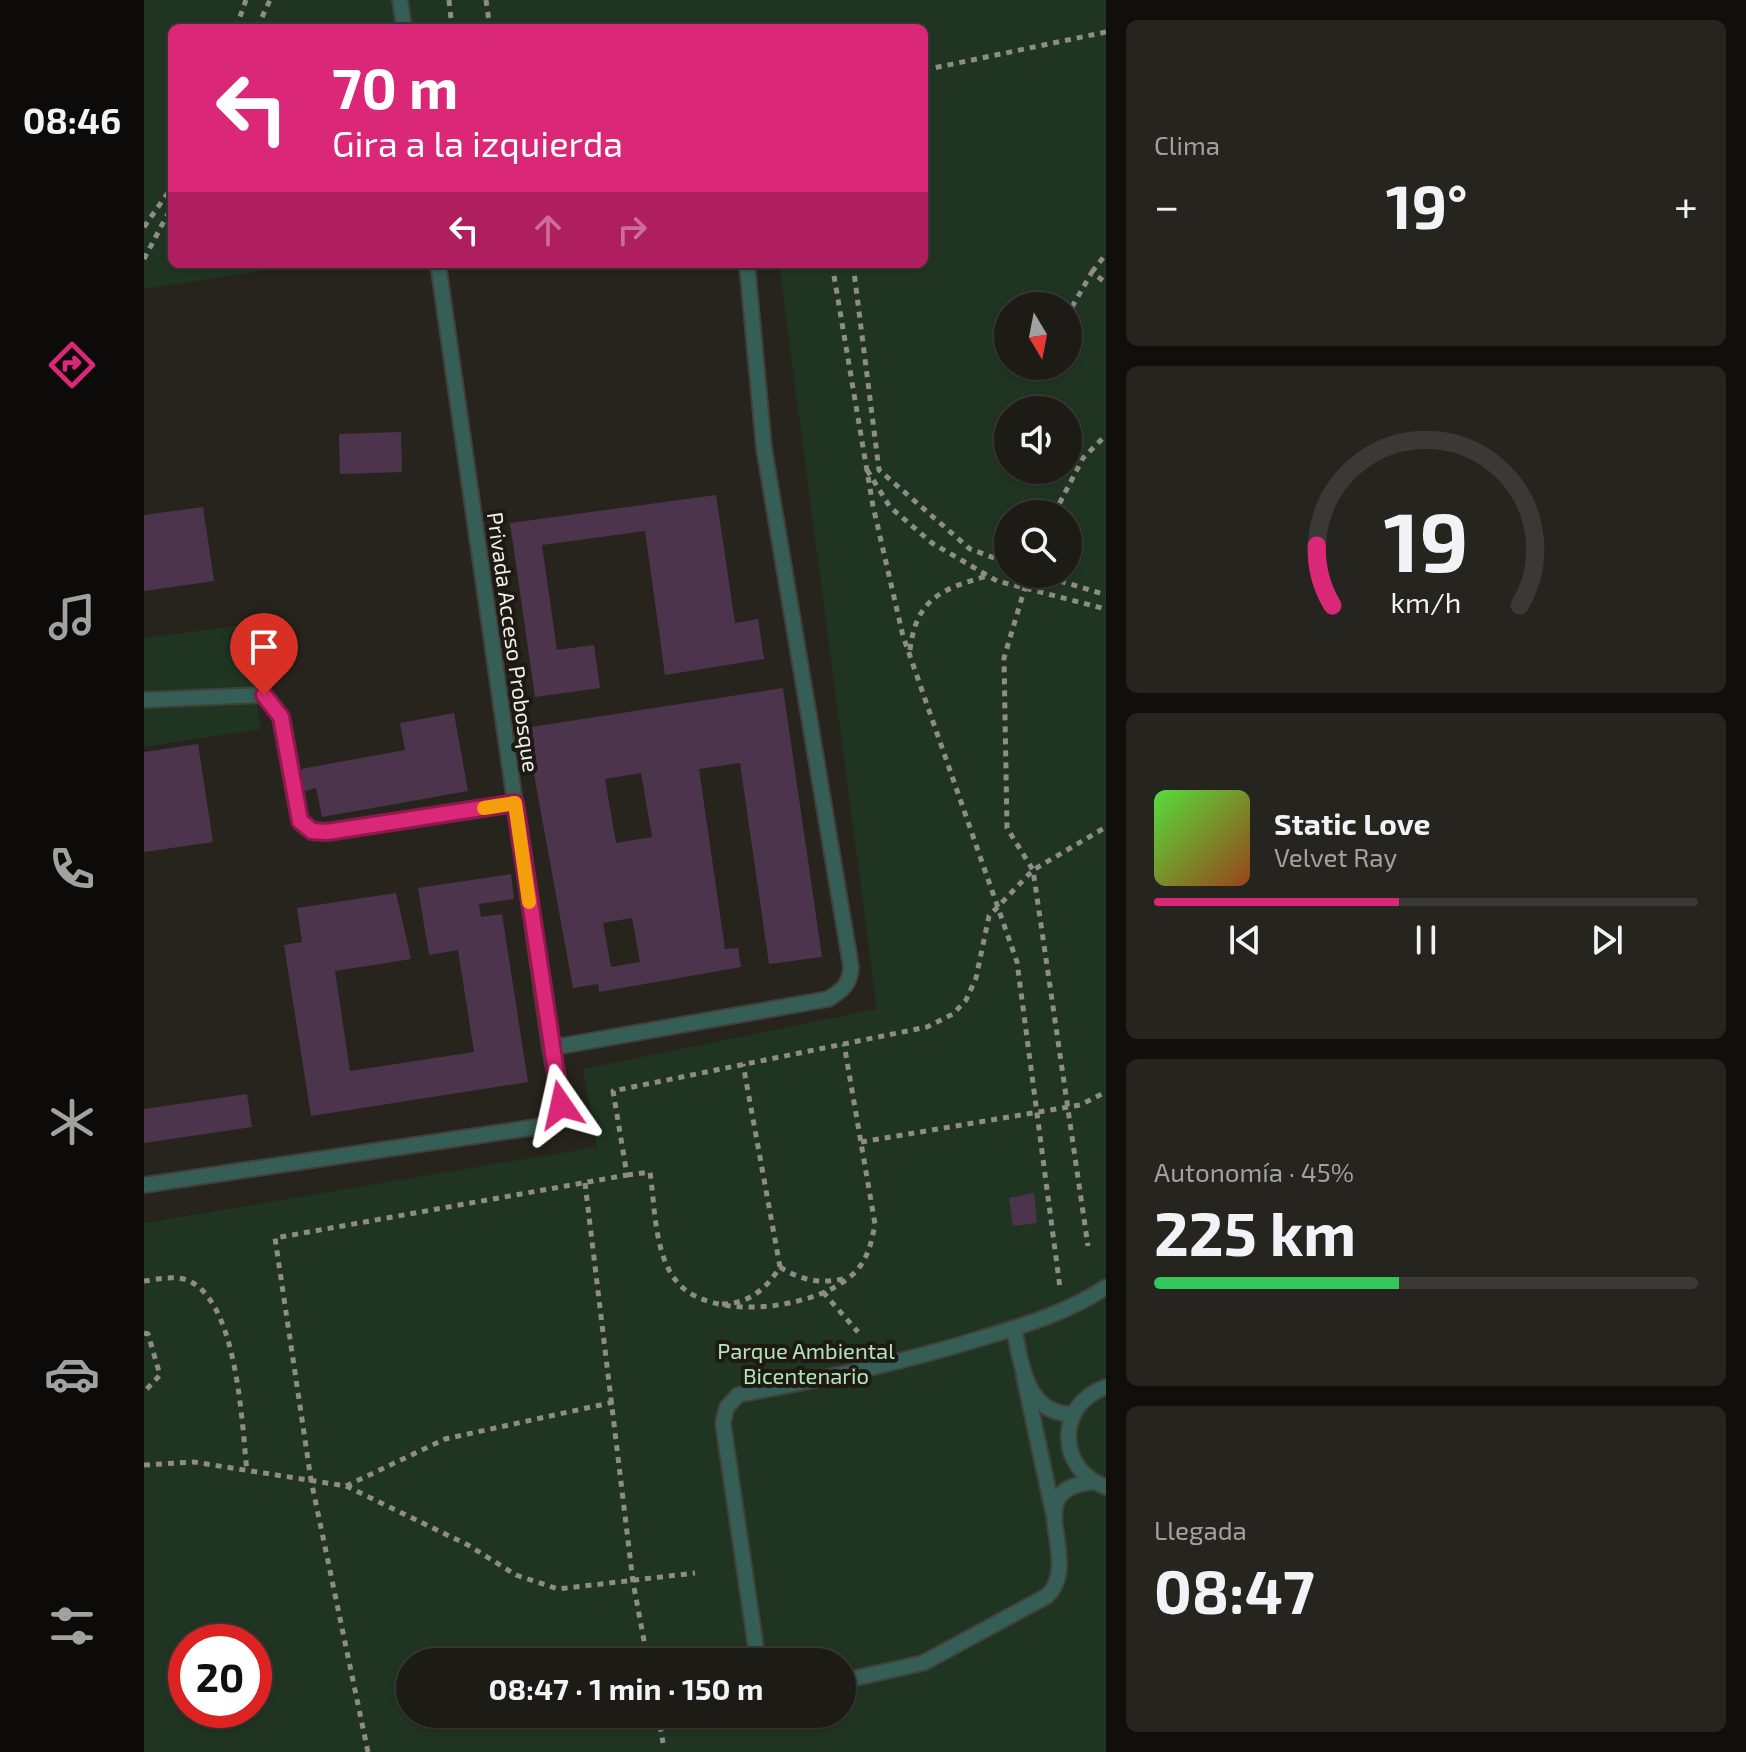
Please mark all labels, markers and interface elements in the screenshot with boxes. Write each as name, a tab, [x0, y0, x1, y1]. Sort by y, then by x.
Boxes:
text: 70 m	[332, 53, 458, 120]
icon: left	[200, 56, 304, 160]
text: 08:46	[23, 98, 121, 141]
text: Gira a la izquierda	[332, 121, 623, 164]
text: Clima	[1154, 129, 1220, 160]
text: 19°	[1386, 169, 1468, 241]
text: −	[1154, 178, 1180, 231]
text: +	[1674, 178, 1698, 231]
icon: left	[442, 208, 486, 252]
icon: ahead	[526, 208, 570, 252]
icon: right	[610, 208, 654, 252]
north arrow	[994, 292, 1082, 380]
map controls	[994, 292, 1082, 588]
icon: directions	[44, 337, 100, 393]
button: sound	[994, 396, 1082, 484]
text: 19	[1383, 488, 1469, 588]
button: search	[994, 500, 1082, 588]
street label: Privada Acceso Probosque	[483, 510, 545, 774]
text: km/h	[1391, 584, 1461, 619]
icon: music	[44, 589, 100, 645]
pin	[230, 613, 298, 695]
icon: arrive	[242, 625, 286, 669]
text: Static Love	[1274, 805, 1430, 841]
icon: phone	[44, 841, 100, 897]
text: Velvet Ray	[1274, 841, 1397, 872]
icon: previous	[1223, 918, 1267, 962]
icon: pause	[1404, 918, 1448, 962]
icon: next	[1585, 918, 1629, 962]
position arrow	[519, 1063, 603, 1147]
icon: climate	[44, 1094, 100, 1150]
text: Autonomía · 45%	[1154, 1156, 1354, 1187]
text: 225 km	[1154, 1196, 1356, 1268]
park label: Parque Ambiental Bicentenario	[717, 1337, 895, 1388]
icon: car	[44, 1346, 100, 1402]
text: Llegada	[1154, 1514, 1247, 1545]
text: 08:47	[1154, 1554, 1315, 1626]
icon: filters	[44, 1598, 100, 1654]
speed limit sign: 20	[168, 1624, 272, 1728]
text: 08:47 · 1 min · 150 m	[489, 1670, 763, 1706]

